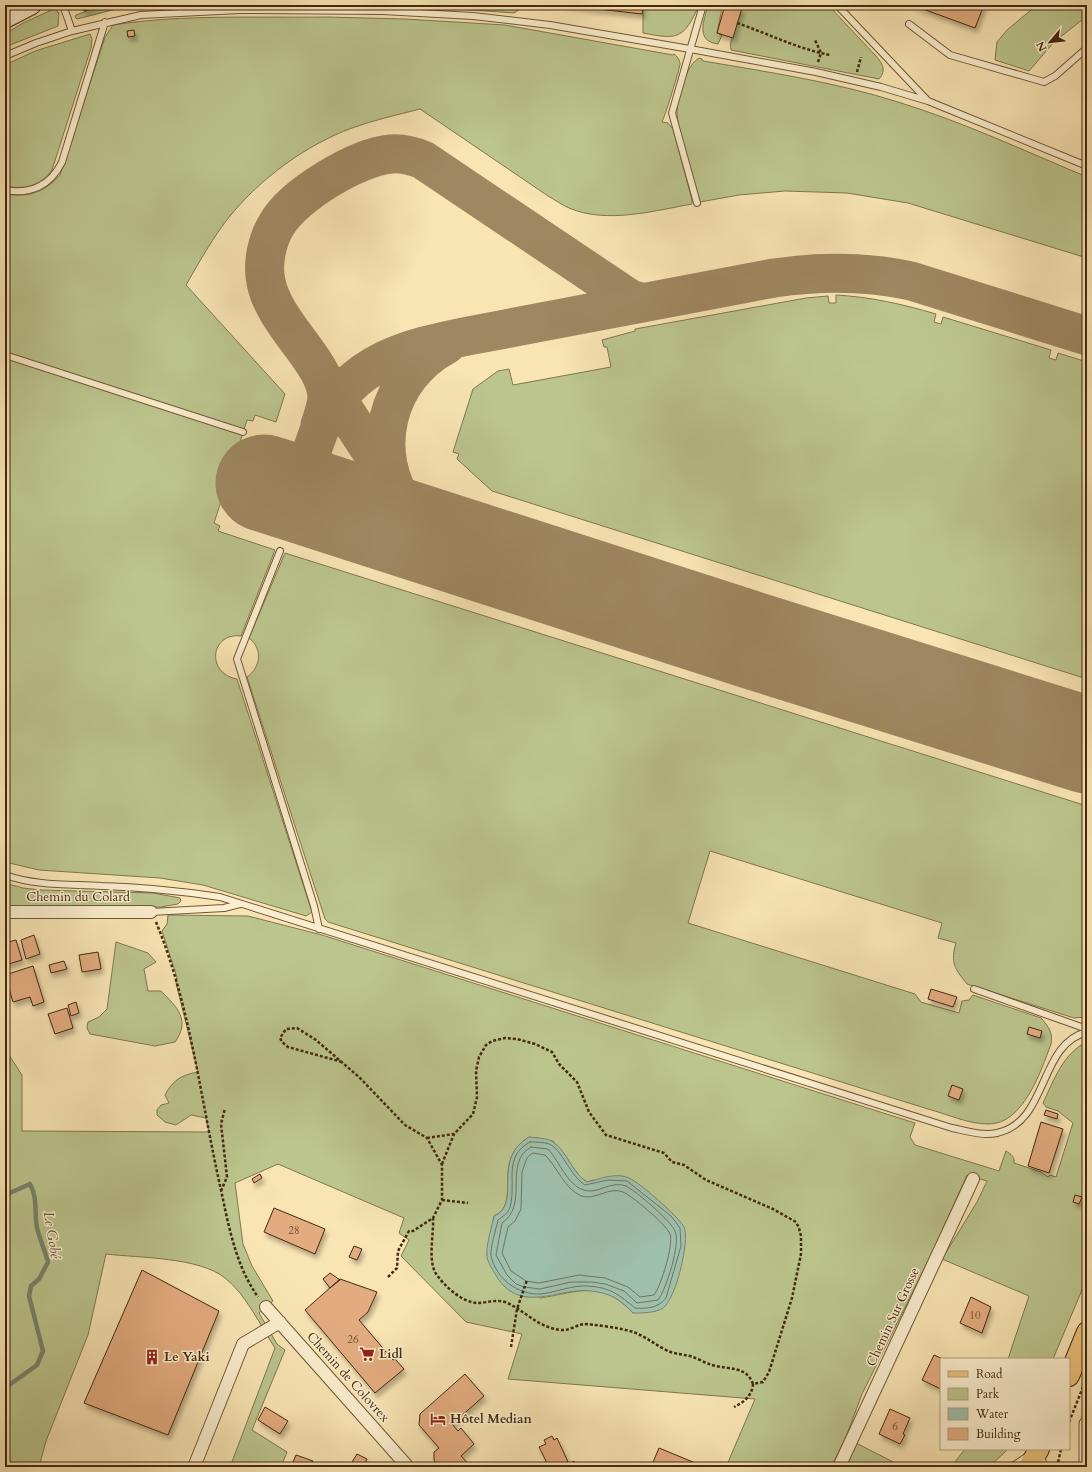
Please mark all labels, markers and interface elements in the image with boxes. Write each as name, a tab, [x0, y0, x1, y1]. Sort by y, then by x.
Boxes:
north arrow	[1030, 22, 1070, 62]
text: N	[1033, 38, 1050, 54]
street label: Chemin du Colard	[26, 888, 130, 906]
water label: Le Gobé	[39, 1210, 65, 1261]
house number: 28	[288, 1223, 300, 1238]
street label: Chemin Sur Grosse	[862, 1265, 924, 1369]
house number: 10	[969, 1308, 981, 1323]
street label: Chemin de Colovrex	[303, 1328, 394, 1426]
house number: 26	[347, 1332, 359, 1347]
supermarket icon: Lidl	[358, 1345, 376, 1363]
place label: Lidl	[379, 1345, 403, 1363]
building icon: Le Yaki	[143, 1348, 161, 1366]
place label: Le Yaki	[164, 1348, 210, 1366]
legend	[940, 1358, 1070, 1450]
text: Road	[976, 1366, 1003, 1382]
text: Park	[976, 1386, 1000, 1402]
text: Water	[975, 1406, 1009, 1422]
hotel icon: Hôtel Median	[429, 1410, 447, 1428]
place label: Hôtel Median	[450, 1410, 532, 1428]
house number: 6	[892, 1419, 898, 1434]
text: Building	[976, 1426, 1021, 1442]

